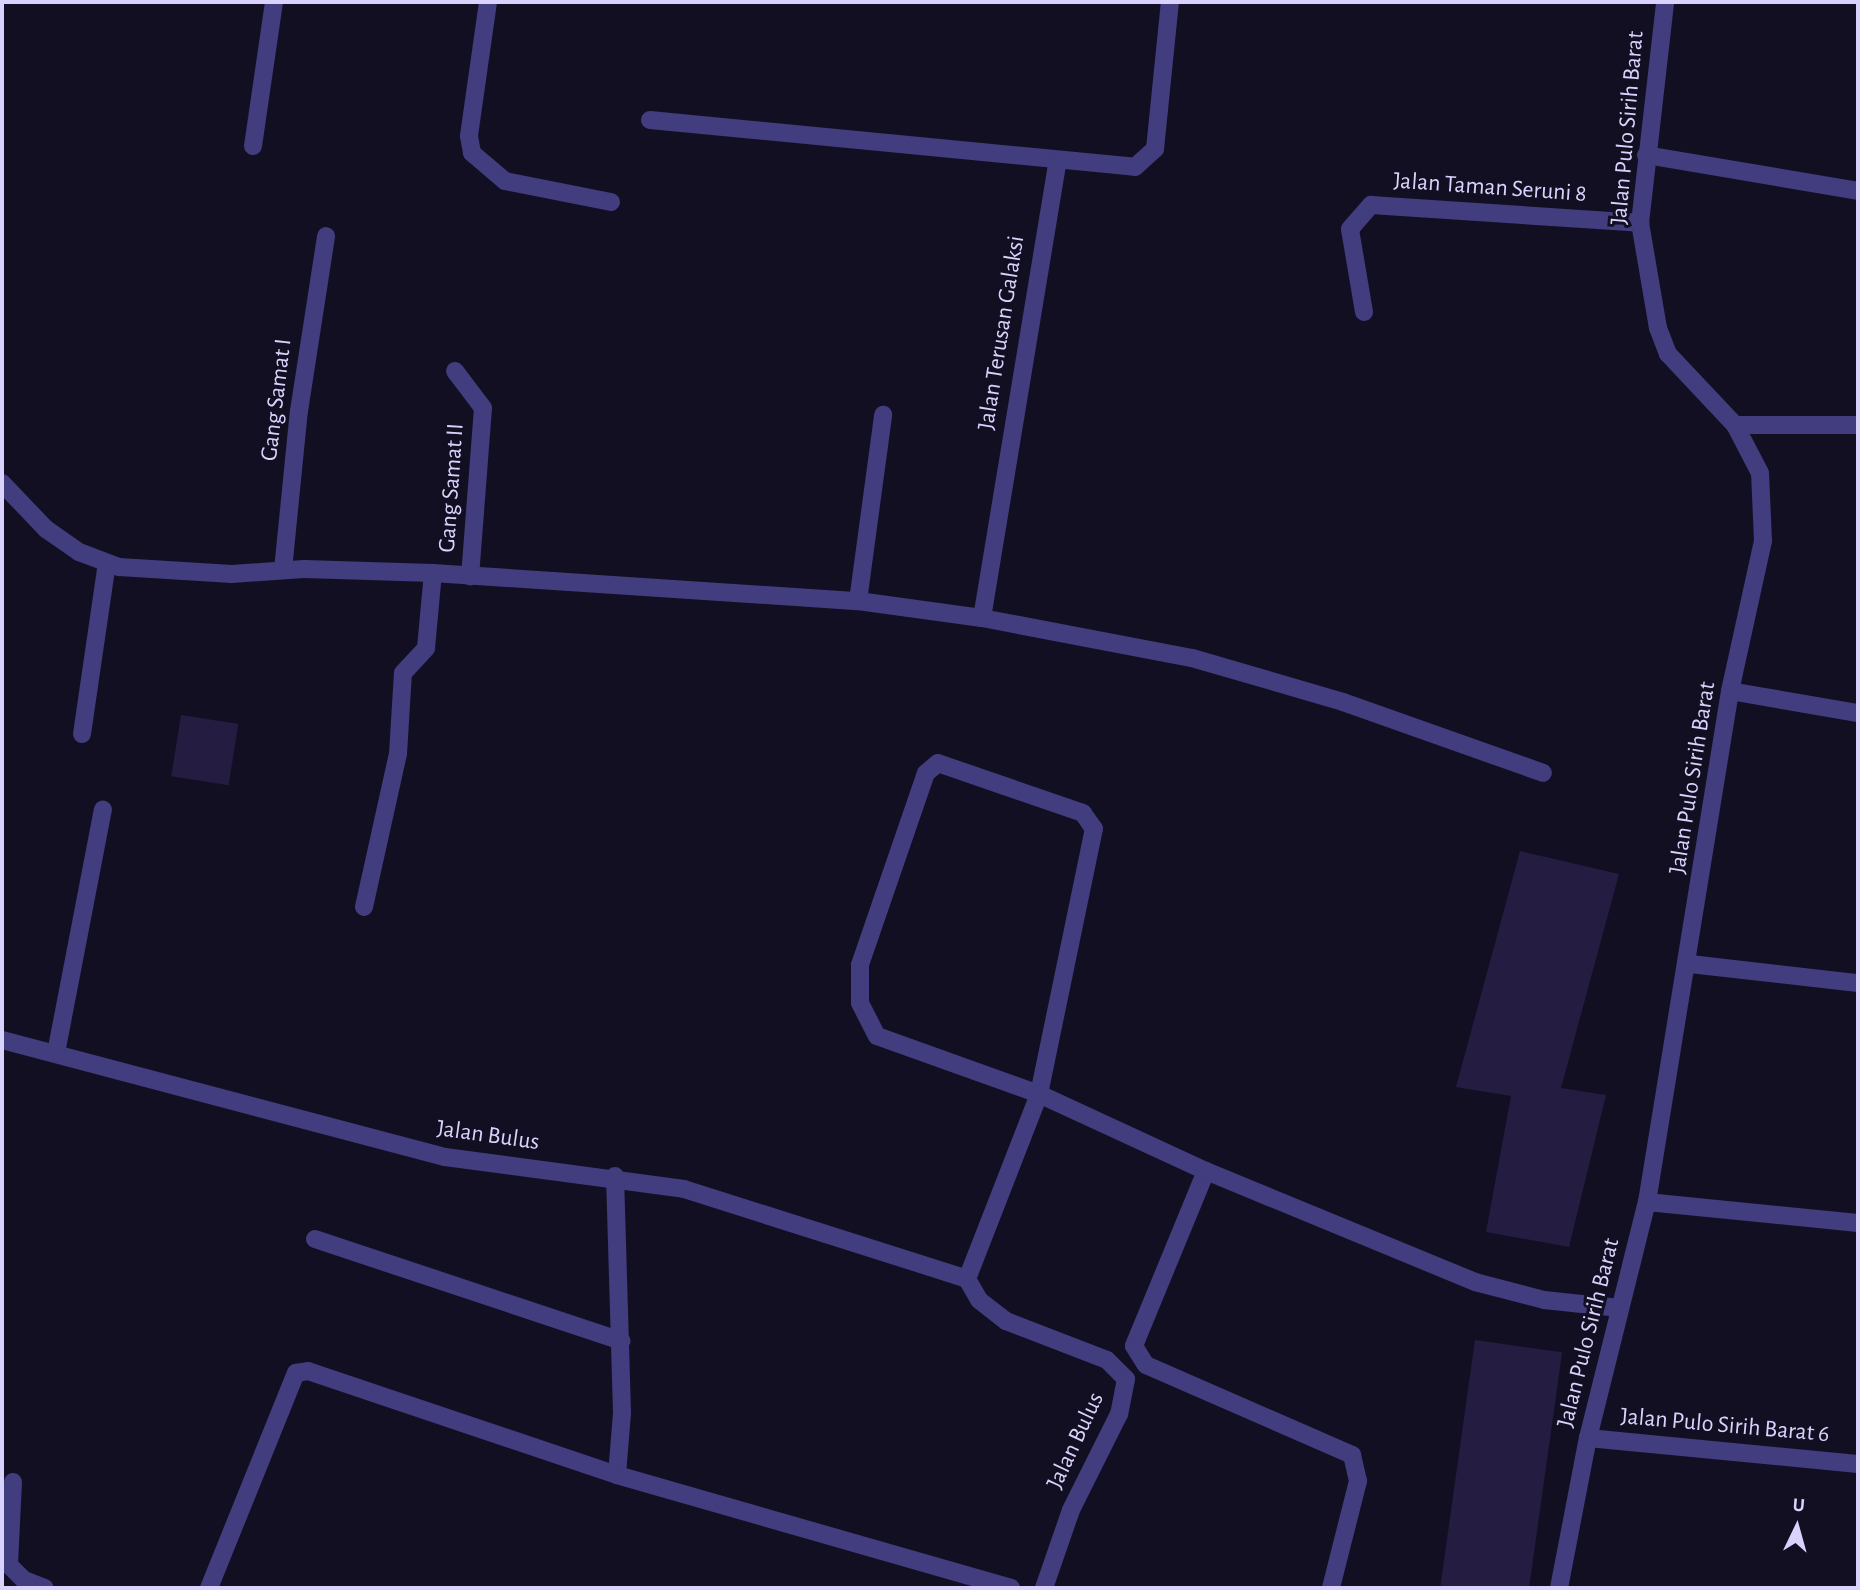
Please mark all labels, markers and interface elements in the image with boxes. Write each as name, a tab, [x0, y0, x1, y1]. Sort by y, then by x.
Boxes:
street label: Jalan Pulo Sirih Barat	[1605, 30, 1651, 226]
street label: Jalan Taman Seruni 8	[1392, 167, 1588, 209]
street label: Jalan Terusan Galaksi	[972, 234, 1032, 432]
street label: Gang Samat I	[255, 337, 299, 463]
street label: Gang Samat II	[433, 422, 471, 554]
street label: Jalan Pulo Sirih Barat	[1664, 680, 1722, 876]
street label: Jalan Bulus	[435, 1115, 541, 1157]
street label: Jalan Pulo Sirih Barat	[1552, 1235, 1626, 1431]
street label: Jalan Bulus	[1041, 1388, 1111, 1494]
street label: Jalan Pulo Sirih Barat 6	[1619, 1403, 1831, 1449]
north arrow	[1762, 1492, 1832, 1562]
text: U	[1792, 1496, 1806, 1516]

